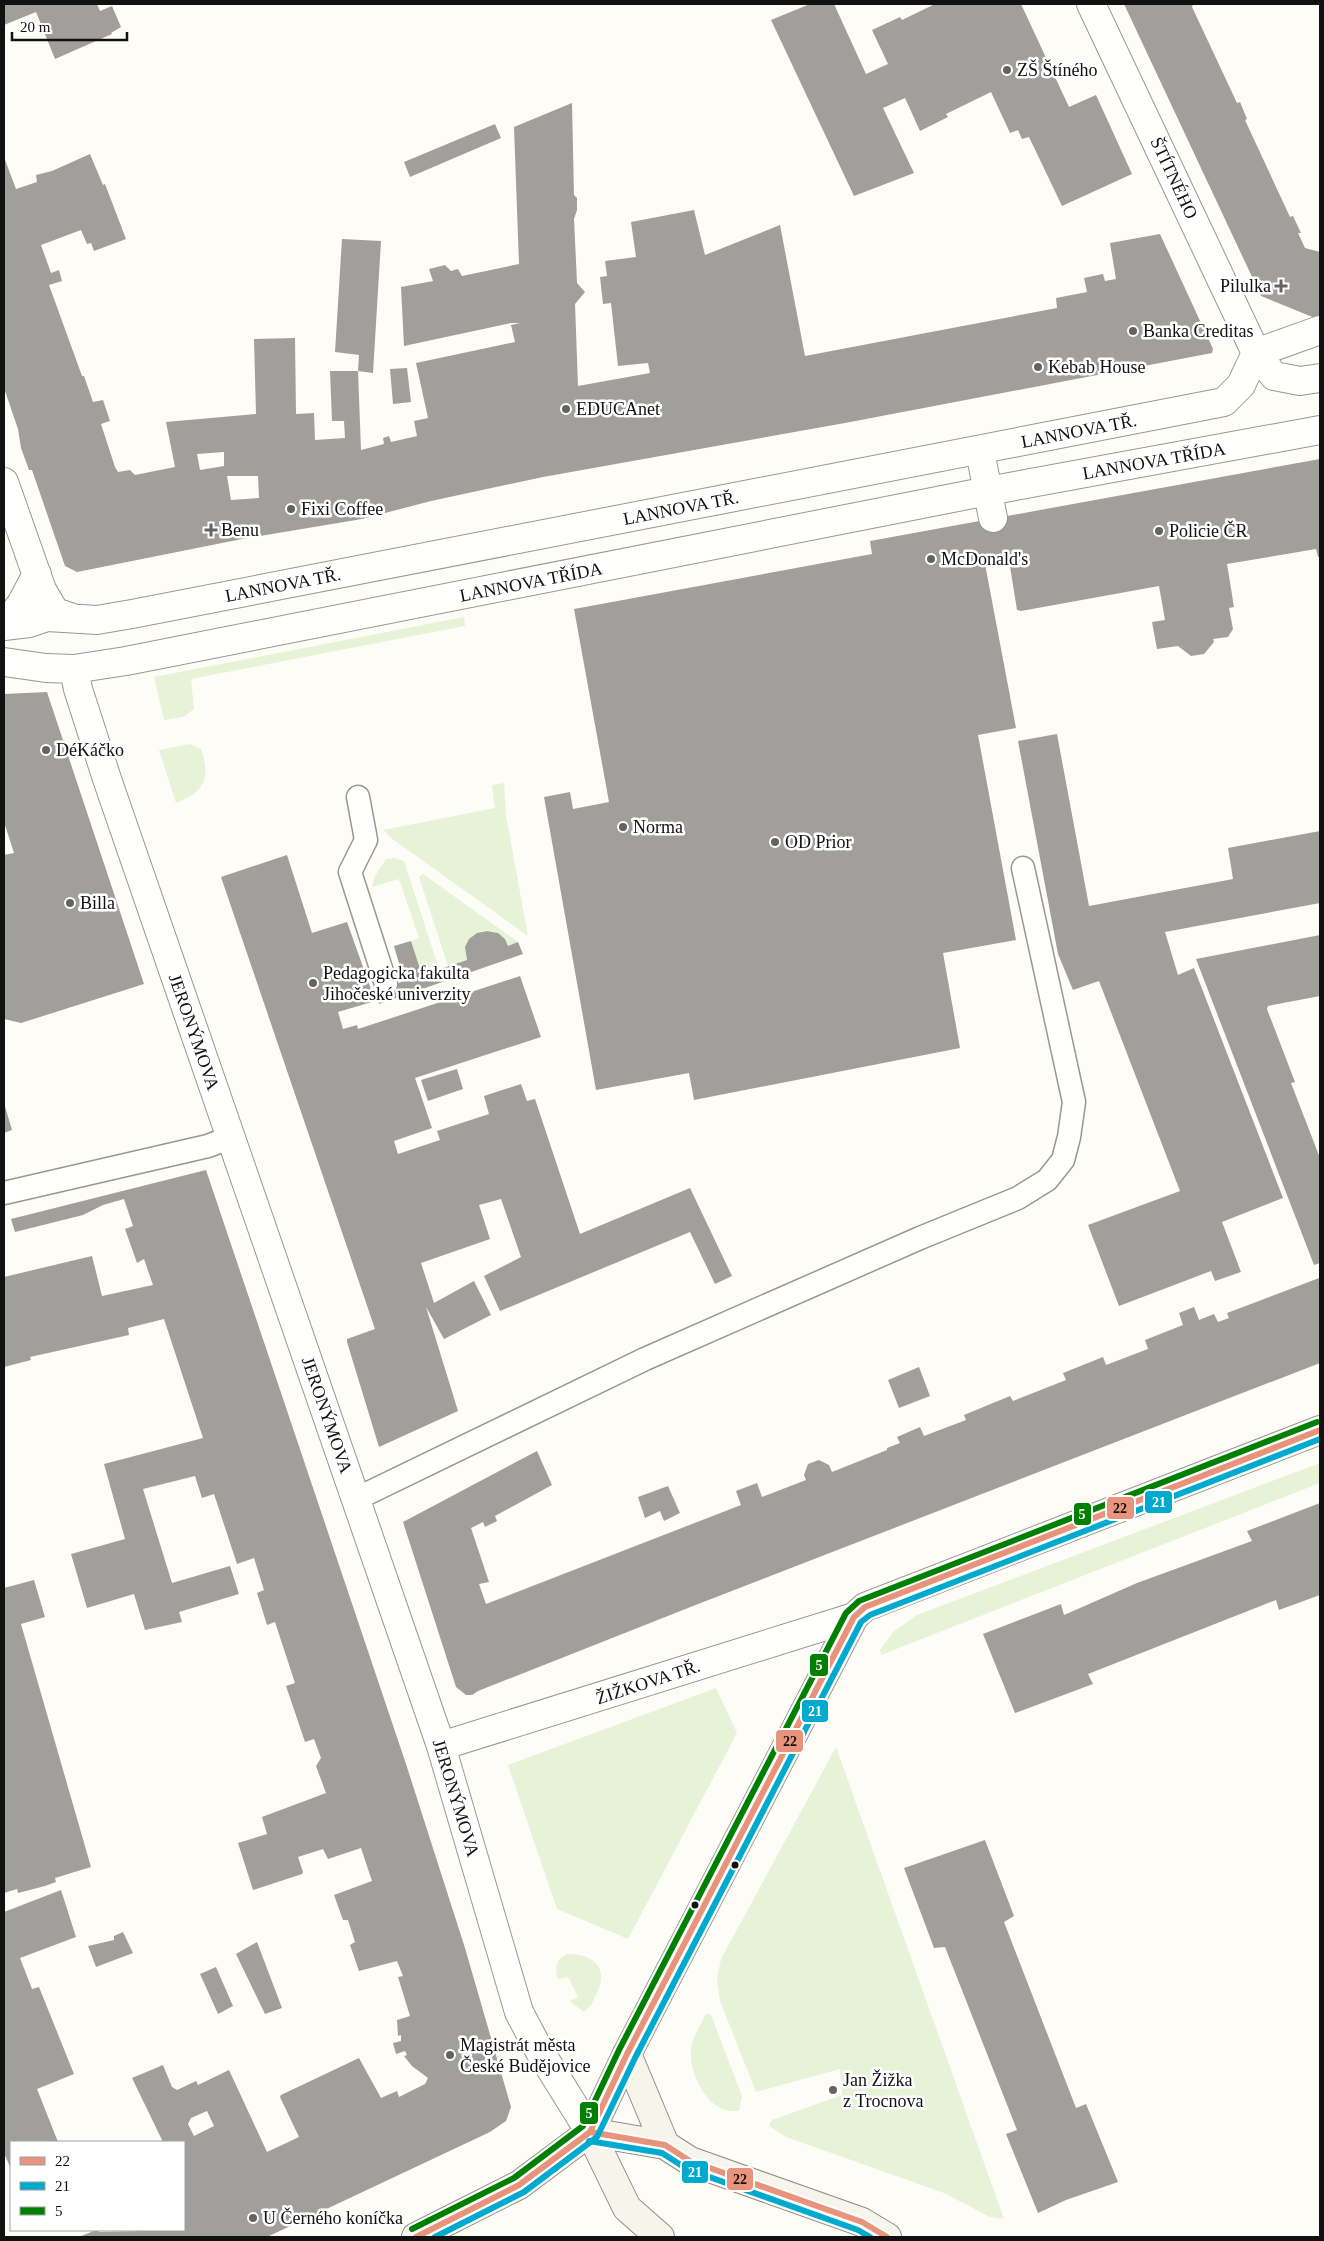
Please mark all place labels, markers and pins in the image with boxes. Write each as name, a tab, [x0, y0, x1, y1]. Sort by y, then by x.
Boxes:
place label: ZŠ Štíného	[1017, 59, 1098, 80]
marker: ZŠ Štíného	[1001, 64, 1013, 76]
place label: Pilulka	[1220, 276, 1271, 296]
marker: Pilulka	[1275, 280, 1287, 292]
place label: Banka Creditas	[1143, 321, 1253, 341]
marker: Banka Creditas	[1127, 325, 1139, 337]
place label: Kebab House	[1048, 357, 1145, 377]
marker: Kebab House	[1032, 361, 1044, 373]
place label: EDUCAnet	[576, 399, 660, 419]
marker: EDUCAnet	[560, 403, 572, 415]
place label: Fixi Coffee	[301, 499, 383, 519]
marker: Fixi Coffee	[285, 503, 297, 515]
place label: Benu	[221, 520, 259, 540]
place label: Policie ČR	[1169, 520, 1248, 541]
marker: Benu	[205, 524, 217, 536]
marker: Policie ČR	[1153, 525, 1165, 537]
place label: McDonald's	[941, 549, 1028, 569]
marker: McDonald's	[925, 553, 937, 565]
place label: DéKáčko	[56, 740, 124, 760]
marker: DéKáčko	[40, 744, 52, 756]
place label: Norma	[633, 817, 683, 837]
marker: Norma	[617, 821, 629, 833]
place label: OD Prior	[785, 832, 852, 852]
marker: OD Prior	[769, 836, 781, 848]
place label: Billa	[80, 893, 115, 913]
marker: Billa	[64, 897, 76, 909]
place label: Pedagogicka fakulta Jihočeské univerzity	[323, 963, 470, 1004]
marker: Pedagogicka fakulta Jihočeské univerzity	[307, 977, 319, 989]
unlabelled marker	[730, 1860, 740, 1870]
unlabelled marker	[690, 1900, 700, 1910]
place label: Magistrát města České Budějovice	[460, 2035, 590, 2076]
marker: Magistrát města České Budějovice	[444, 2049, 456, 2061]
place label: Jan Žižka z Trocnova	[843, 2069, 924, 2111]
marker: Jan Žižka z Trocnova	[827, 2084, 839, 2096]
place label: U Černého koníčka	[263, 2207, 403, 2228]
marker: U Černého koníčka	[247, 2212, 259, 2224]

